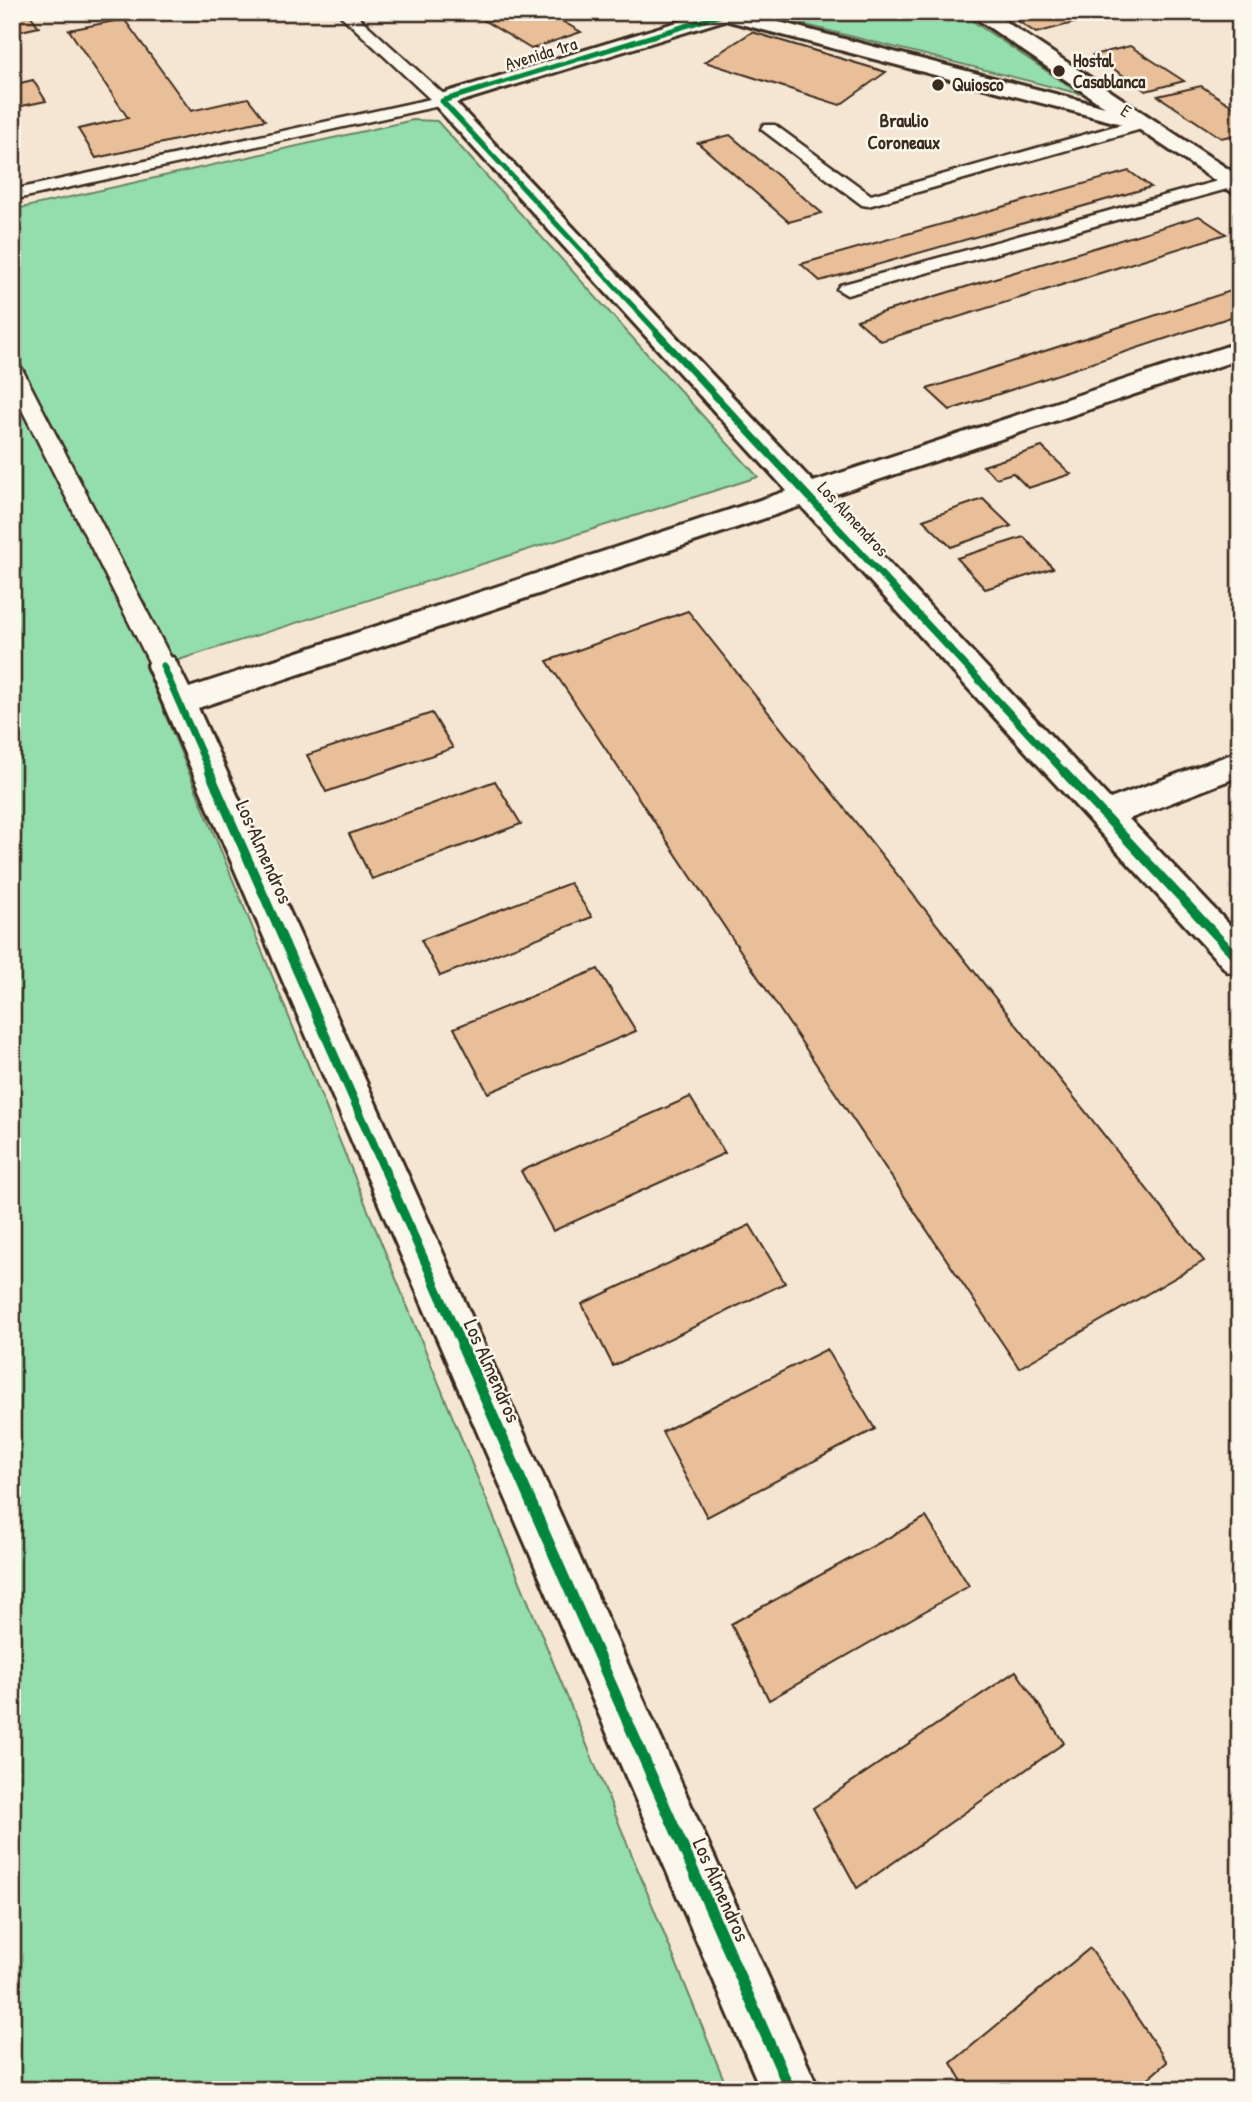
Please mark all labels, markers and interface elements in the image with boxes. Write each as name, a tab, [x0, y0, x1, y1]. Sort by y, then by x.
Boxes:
street label: Avenida 1ra	[502, 31, 580, 76]
place label: Hostal Casablanca	[1073, 48, 1146, 94]
marker: Hostal Casablanca	[1051, 63, 1067, 79]
place label: Quiosco	[952, 72, 1004, 97]
marker: Quiosco	[930, 77, 946, 93]
street label: E	[1116, 98, 1137, 123]
district label: Braulio Coroneaux	[868, 107, 941, 155]
street label: Los Almendros	[812, 476, 895, 562]
street label: Los Almendros	[229, 796, 300, 908]
street label: Los Almendros	[457, 1315, 528, 1427]
street label: Los Almendros	[686, 1834, 757, 1946]

